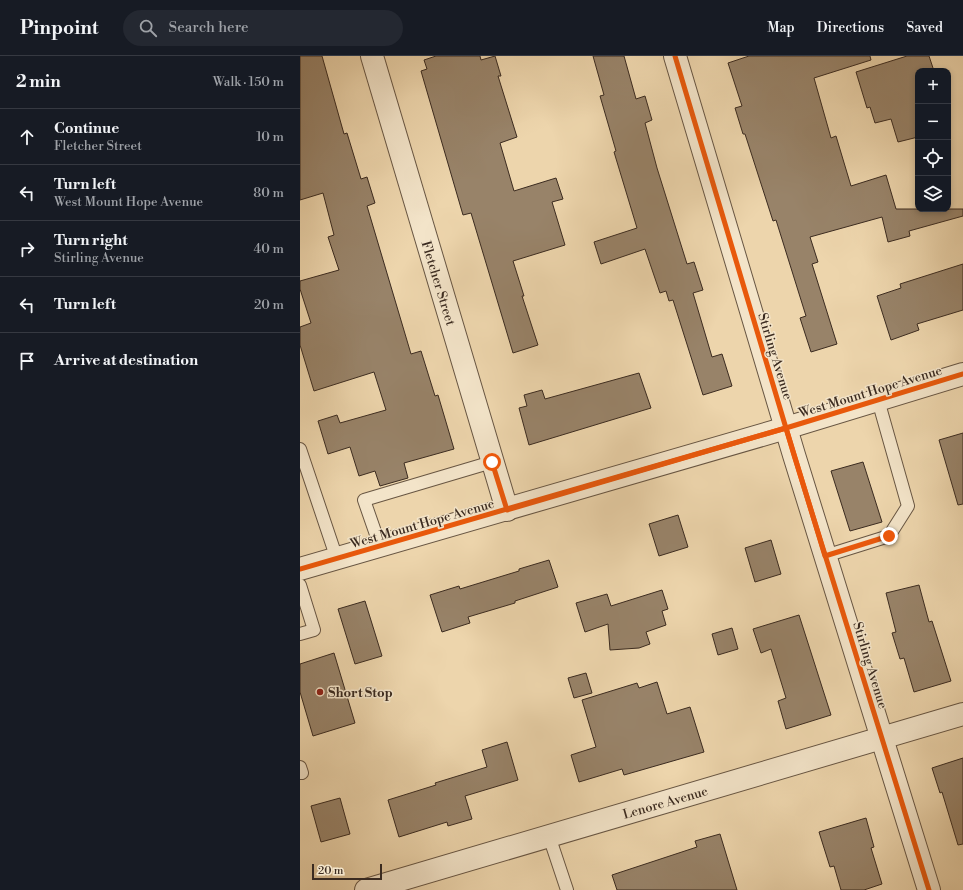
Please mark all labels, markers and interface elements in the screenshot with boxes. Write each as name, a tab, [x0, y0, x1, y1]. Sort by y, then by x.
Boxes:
search box	[123, 10, 403, 46]
text: Pinpoint	[20, 16, 99, 40]
icon: search	[137, 17, 159, 39]
text: Search here	[169, 18, 249, 37]
text: Map	[767, 19, 795, 37]
text: Directions	[817, 19, 884, 37]
text: Saved	[906, 19, 943, 37]
map controls	[915, 68, 951, 212]
button: +	[915, 68, 951, 104]
text: 2 min	[16, 71, 61, 93]
text: Walk · 150 m	[213, 74, 284, 90]
button: −	[915, 104, 951, 140]
text: Continue	[54, 119, 119, 138]
icon: ahead	[16, 126, 38, 148]
text: 10 m	[256, 129, 284, 145]
text: Fletcher Street	[54, 138, 142, 154]
button: locate	[915, 140, 951, 176]
text: Turn left	[54, 175, 116, 194]
button: layers	[915, 176, 951, 212]
icon: left	[16, 182, 38, 204]
text: 80 m	[253, 185, 284, 201]
text: West Mount Hope Avenue	[54, 194, 203, 210]
text: Turn right	[54, 231, 128, 250]
icon: right	[16, 238, 38, 260]
street label: Fletcher Street	[418, 239, 459, 328]
text: 40 m	[254, 241, 284, 257]
text: Stirling Avenue	[54, 250, 144, 266]
icon: left	[16, 294, 38, 316]
text: Turn left	[54, 295, 116, 314]
text: 20 m	[254, 297, 284, 313]
street label: Stirling Avenue	[754, 311, 796, 402]
icon: arrive	[16, 350, 38, 372]
text: Arrive at destination	[54, 351, 198, 370]
street label: West Mount Hope Avenue	[796, 362, 944, 422]
route start	[483, 453, 501, 471]
street label: West Mount Hope Avenue	[347, 496, 497, 552]
route end	[880, 527, 898, 545]
street label: Stirling Avenue	[849, 620, 891, 711]
place label: Short Stop	[328, 685, 393, 701]
marker: Short Stop	[315, 687, 325, 697]
street label: Lenore Avenue	[621, 783, 710, 823]
scale bar	[312, 862, 382, 881]
text: 20 m	[318, 864, 343, 878]

